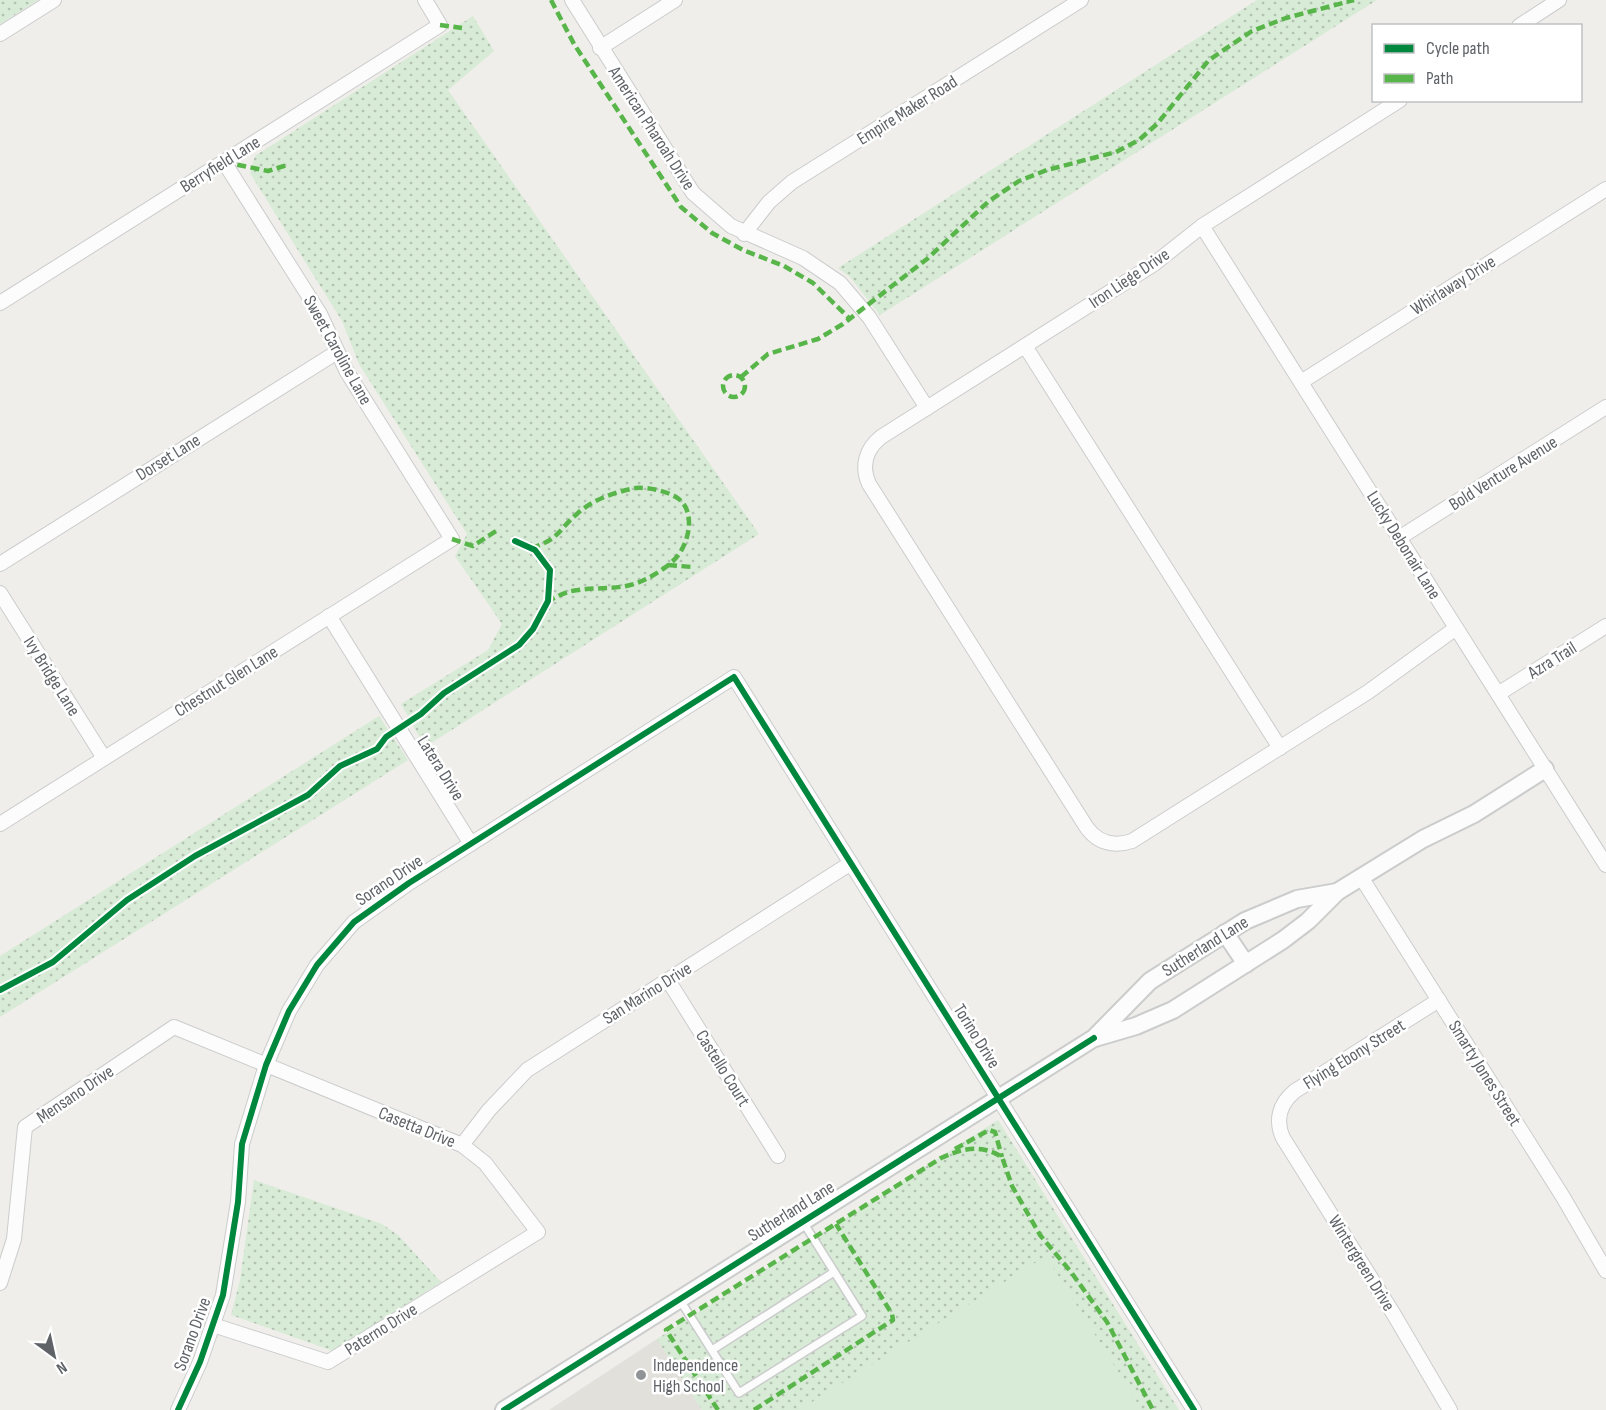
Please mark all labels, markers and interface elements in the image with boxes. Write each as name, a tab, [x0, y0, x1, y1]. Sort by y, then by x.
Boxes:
legend	[1372, 24, 1582, 102]
text: Cycle path	[1426, 38, 1490, 59]
street label: American Pharoah Drive	[603, 62, 699, 194]
text: Path	[1426, 68, 1454, 89]
street label: Empire Maker Road	[853, 71, 961, 150]
street label: Berryfield Lane	[176, 132, 264, 197]
street label: Iron Liege Drive	[1085, 244, 1173, 313]
street label: Whirlaway Drive	[1407, 251, 1500, 320]
street label: Sweet Caroline Lane	[299, 292, 376, 409]
street label: Dorset Lane	[132, 430, 204, 485]
street label: Bold Venture Avenue	[1445, 432, 1561, 515]
street label: Lucky Debonair Lane	[1362, 487, 1445, 603]
street label: Ivy Bridge Lane	[19, 632, 84, 720]
street label: Azra Trail	[1523, 637, 1581, 684]
street label: Chestnut Glen Lane	[171, 641, 282, 722]
street label: Latera Drive	[413, 732, 469, 804]
street label: Sorano Drive	[352, 850, 427, 910]
street label: Sutherland Lane	[1158, 912, 1252, 981]
street label: San Marino Drive	[599, 958, 696, 1029]
street label: Torino Drive	[949, 1000, 1004, 1072]
street label: Flying Ebony Street	[1300, 1015, 1409, 1094]
street label: Smarty Jones Street	[1444, 1017, 1526, 1130]
street label: Castello Court	[691, 1026, 754, 1111]
street label: Mensano Drive	[33, 1061, 118, 1128]
street label: Casetta Drive	[375, 1103, 458, 1152]
street label: Sutherland Lane	[744, 1177, 838, 1246]
street label: Wintergreen Drive	[1324, 1212, 1399, 1315]
street label: Sorano Drive	[170, 1295, 215, 1374]
street label: Paterno Drive	[341, 1299, 421, 1360]
north arrow	[24, 1326, 84, 1386]
place label: Independence High School	[653, 1355, 738, 1397]
text: N	[53, 1357, 70, 1378]
marker: Independence High School	[634, 1368, 648, 1382]

